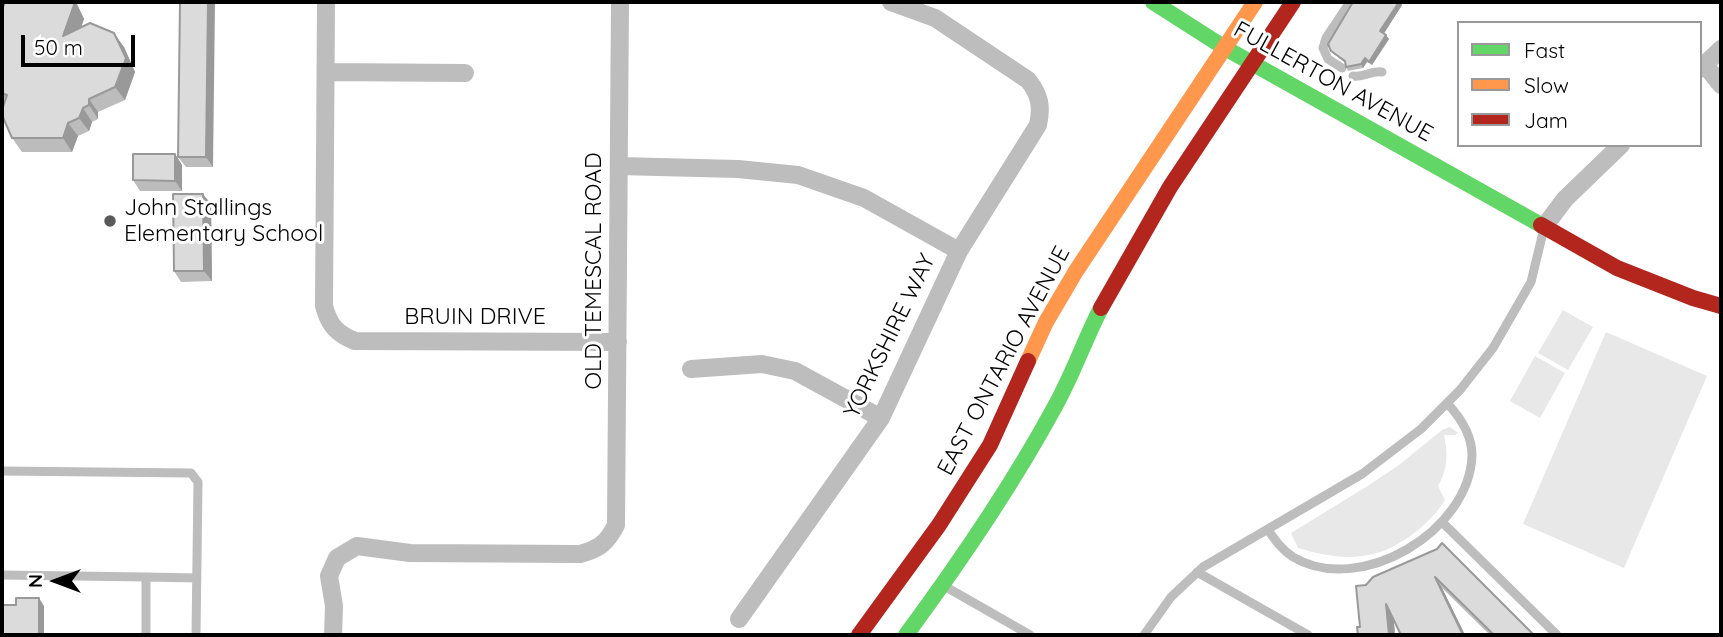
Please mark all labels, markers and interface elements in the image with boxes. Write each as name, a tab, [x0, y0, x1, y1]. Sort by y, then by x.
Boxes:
street label: FULLERTON AVENUE	[1229, 16, 1437, 148]
scale bar	[24, 21, 138, 65]
legend	[1457, 21, 1702, 147]
text: 50 m	[34, 34, 83, 60]
text: Fast	[1524, 37, 1565, 63]
text: Slow	[1524, 72, 1569, 98]
text: Jam	[1524, 107, 1568, 133]
street label: OLD TEMESCAL ROAD	[580, 152, 608, 390]
place label: John Stallings Elementary School	[124, 194, 323, 248]
marker: John Stallings Elementary School	[102, 213, 118, 229]
street label: EAST ONTARIO AVENUE	[932, 242, 1076, 480]
street label: YORKSHIRE WAY	[838, 249, 942, 423]
street label: BRUIN DRIVE	[404, 303, 546, 331]
north arrow	[21, 546, 91, 616]
text: N	[23, 574, 47, 588]

